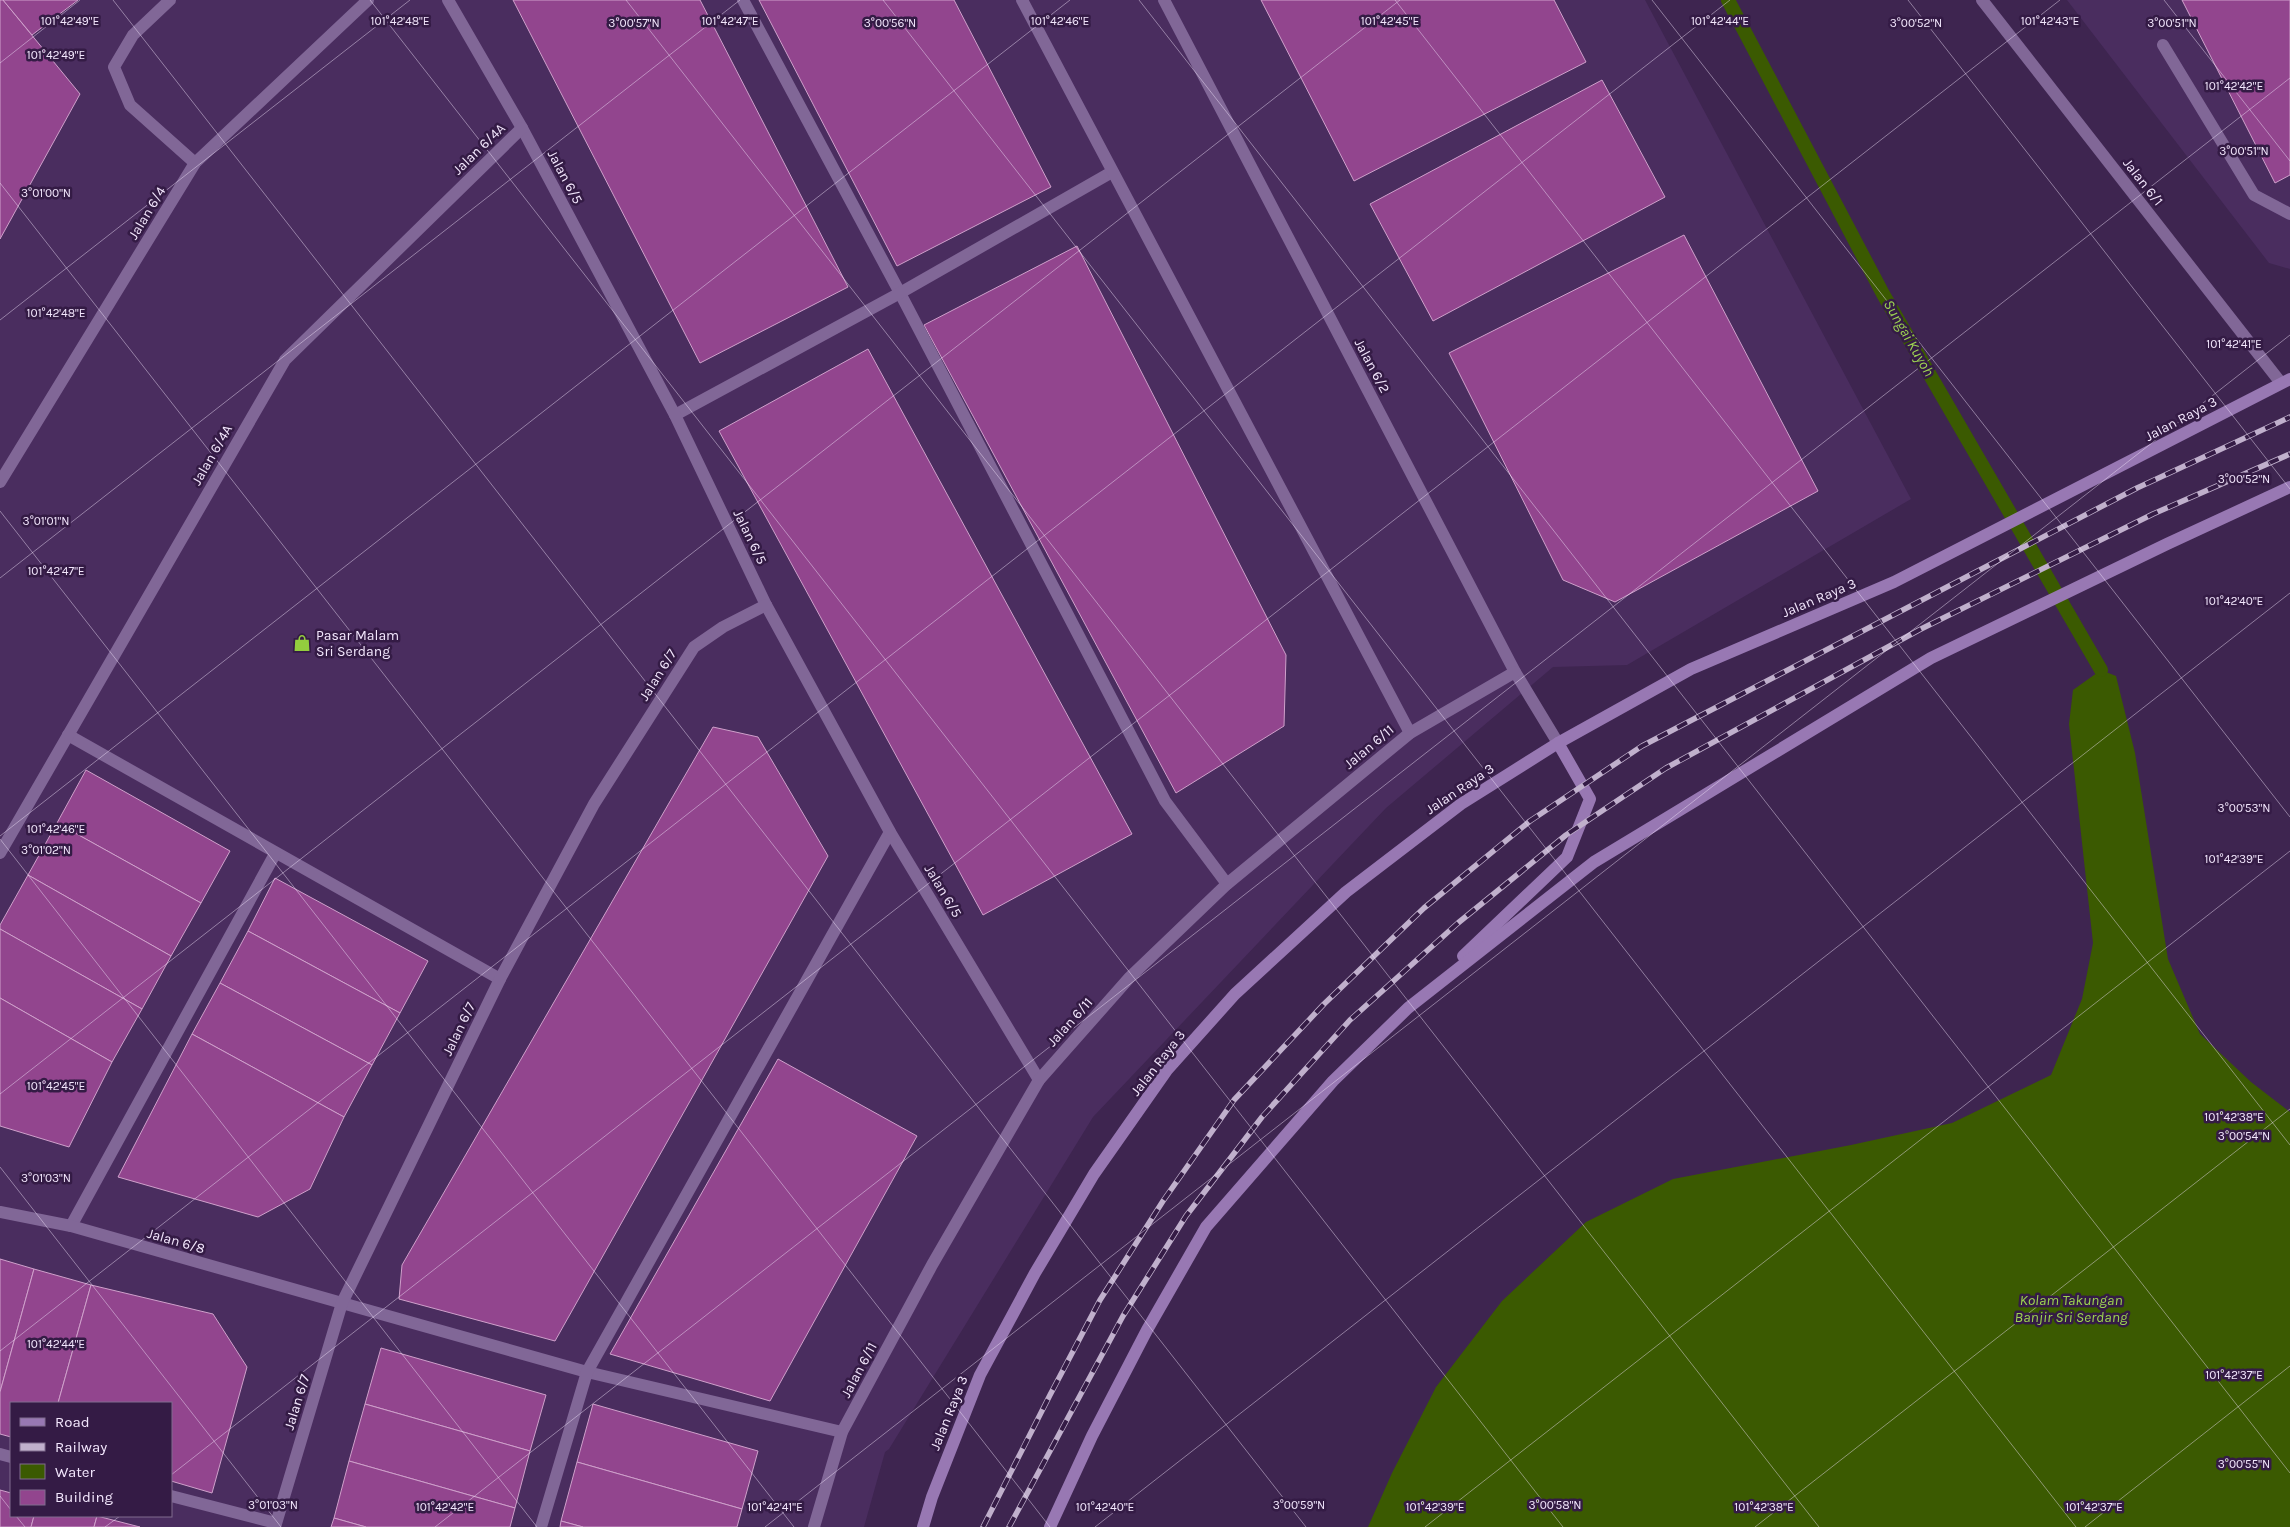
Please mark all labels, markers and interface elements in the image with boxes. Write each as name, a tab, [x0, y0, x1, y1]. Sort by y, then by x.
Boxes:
text: 101°42'49"E	[41, 14, 99, 28]
text: 101°42'48"E	[371, 14, 429, 28]
text: 101°42'47"E	[701, 14, 759, 28]
text: 101°42'46"E	[1031, 14, 1089, 28]
text: 101°42'45"E	[1361, 14, 1419, 28]
text: 101°42'44"E	[1691, 14, 1749, 28]
text: 101°42'43"E	[2021, 14, 2079, 28]
text: 3°00'57"N	[608, 16, 660, 30]
text: 3°00'56"N	[864, 16, 916, 30]
text: 3°00'52"N	[1890, 16, 1942, 30]
text: 3°00'51"N	[2147, 16, 2197, 30]
text: 101°42'49"E	[27, 48, 85, 62]
text: 101°42'42"E	[2205, 79, 2263, 93]
street label: Jalan 6/4A	[449, 120, 509, 178]
text: 3°00'51"N	[2219, 144, 2269, 158]
street label: Jalan 6/5	[544, 147, 586, 207]
street label: Jalan 6/1	[2119, 155, 2167, 209]
street label: Jalan 6/4	[125, 183, 169, 243]
text: 3°01'00"N	[21, 186, 71, 200]
water label: Sungai Kuyoh	[1880, 297, 1938, 379]
text: 101°42'48"E	[27, 306, 85, 320]
street label: Jalan 6/2	[1351, 336, 1393, 396]
text: 101°42'41"E	[2206, 337, 2262, 351]
street label: Jalan Raya 3	[2142, 393, 2220, 445]
street label: Jalan 6/4A	[188, 422, 236, 488]
text: 3°00'52"N	[2218, 472, 2270, 486]
street label: Jalan 6/5	[729, 507, 771, 567]
text: 3°01'01"N	[23, 514, 69, 528]
text: 101°42'47"E	[27, 564, 85, 578]
street label: Jalan Raya 3	[1779, 575, 1859, 621]
text: 101°42'40"E	[2205, 594, 2263, 608]
place label: Pasar Malam Sri Serdang	[316, 627, 399, 660]
shop icon: Pasar Malam Sri Serdang	[292, 633, 312, 653]
street label: Jalan 6/7	[636, 646, 681, 704]
street label: Jalan 6/11	[1341, 721, 1397, 773]
street label: Jalan Raya 3	[1423, 760, 1497, 818]
text: 3°00'53"N	[2218, 801, 2270, 815]
text: 101°42'46"E	[27, 822, 85, 836]
text: 3°01'02"N	[21, 843, 71, 857]
text: 101°42'39"E	[2205, 852, 2263, 866]
street label: Jalan 6/5	[921, 861, 965, 921]
street label: Jalan 6/11	[1044, 994, 1096, 1050]
street label: Jalan 6/7	[439, 999, 479, 1059]
street label: Jalan Raya 3	[1127, 1027, 1189, 1099]
text: 101°42'45"E	[27, 1079, 85, 1093]
text: 101°42'38"E	[2204, 1110, 2264, 1124]
text: 3°00'54"N	[2218, 1129, 2270, 1143]
text: 3°01'03"N	[21, 1171, 71, 1185]
street label: Jalan 6/8	[145, 1225, 207, 1257]
water label: Kolam Takungan Banjir Sri Serdang	[2015, 1291, 2129, 1326]
text: 101°42'44"E	[27, 1337, 85, 1351]
street label: Jalan 6/11	[837, 1339, 881, 1401]
text: 101°42'37"E	[2205, 1368, 2263, 1382]
street label: Jalan 6/7	[280, 1372, 314, 1432]
street label: Jalan Raya 3	[926, 1373, 972, 1453]
legend	[10, 1402, 172, 1517]
text: Road	[55, 1413, 90, 1431]
text: Railway	[55, 1438, 107, 1456]
text: 3°00'55"N	[2218, 1457, 2270, 1471]
text: Water	[55, 1463, 96, 1481]
text: Building	[55, 1488, 113, 1506]
text: 3°01'03"N	[248, 1498, 298, 1512]
text: 3°00'59"N	[1273, 1498, 1325, 1512]
text: 3°00'58"N	[1528, 1498, 1582, 1512]
text: 101°42'42"E	[416, 1500, 474, 1514]
text: 101°42'41"E	[747, 1500, 803, 1514]
text: 101°42'40"E	[1076, 1500, 1134, 1514]
text: 101°42'39"E	[1406, 1500, 1464, 1514]
text: 101°42'38"E	[1734, 1500, 1794, 1514]
text: 101°42'37"E	[2065, 1500, 2123, 1514]

